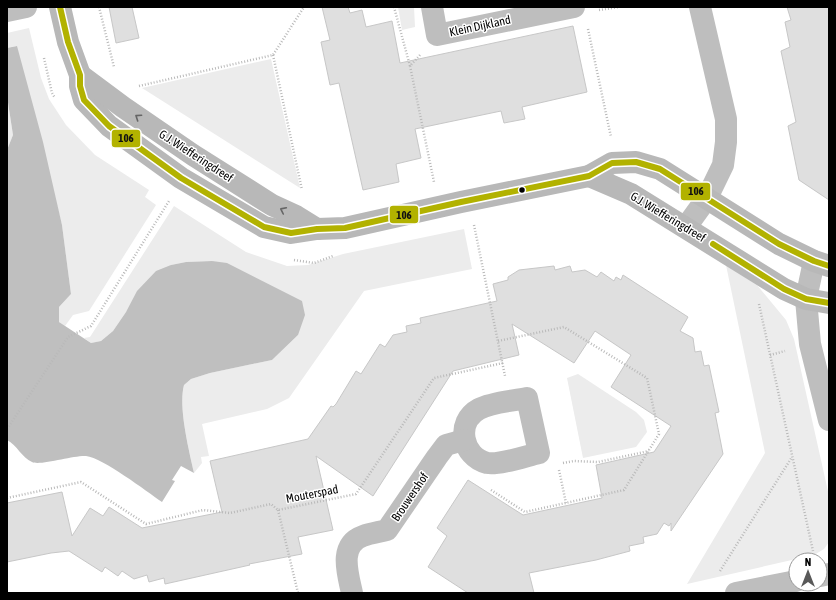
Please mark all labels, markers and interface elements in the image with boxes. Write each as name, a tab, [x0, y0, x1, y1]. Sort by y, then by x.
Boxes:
street label: Klein Dijkland	[448, 13, 512, 39]
one-way arrow	[135, 114, 142, 122]
street label: G.J. Wiefferingdreef	[156, 127, 236, 185]
line badge: 106	[111, 129, 141, 148]
text: 106	[118, 132, 134, 144]
line badge: 106	[680, 182, 711, 201]
unlabelled marker	[517, 185, 527, 195]
text: 106	[688, 185, 704, 197]
street label: G.J. Wiefferingdreef	[628, 189, 709, 245]
line badge: 106	[389, 205, 419, 224]
one-way arrow	[279, 207, 287, 215]
text: 106	[396, 209, 412, 221]
street label: Brouwershof	[389, 469, 432, 524]
street label: Mouterspad	[285, 482, 339, 506]
north arrow	[788, 552, 828, 592]
text: N	[805, 556, 811, 568]

